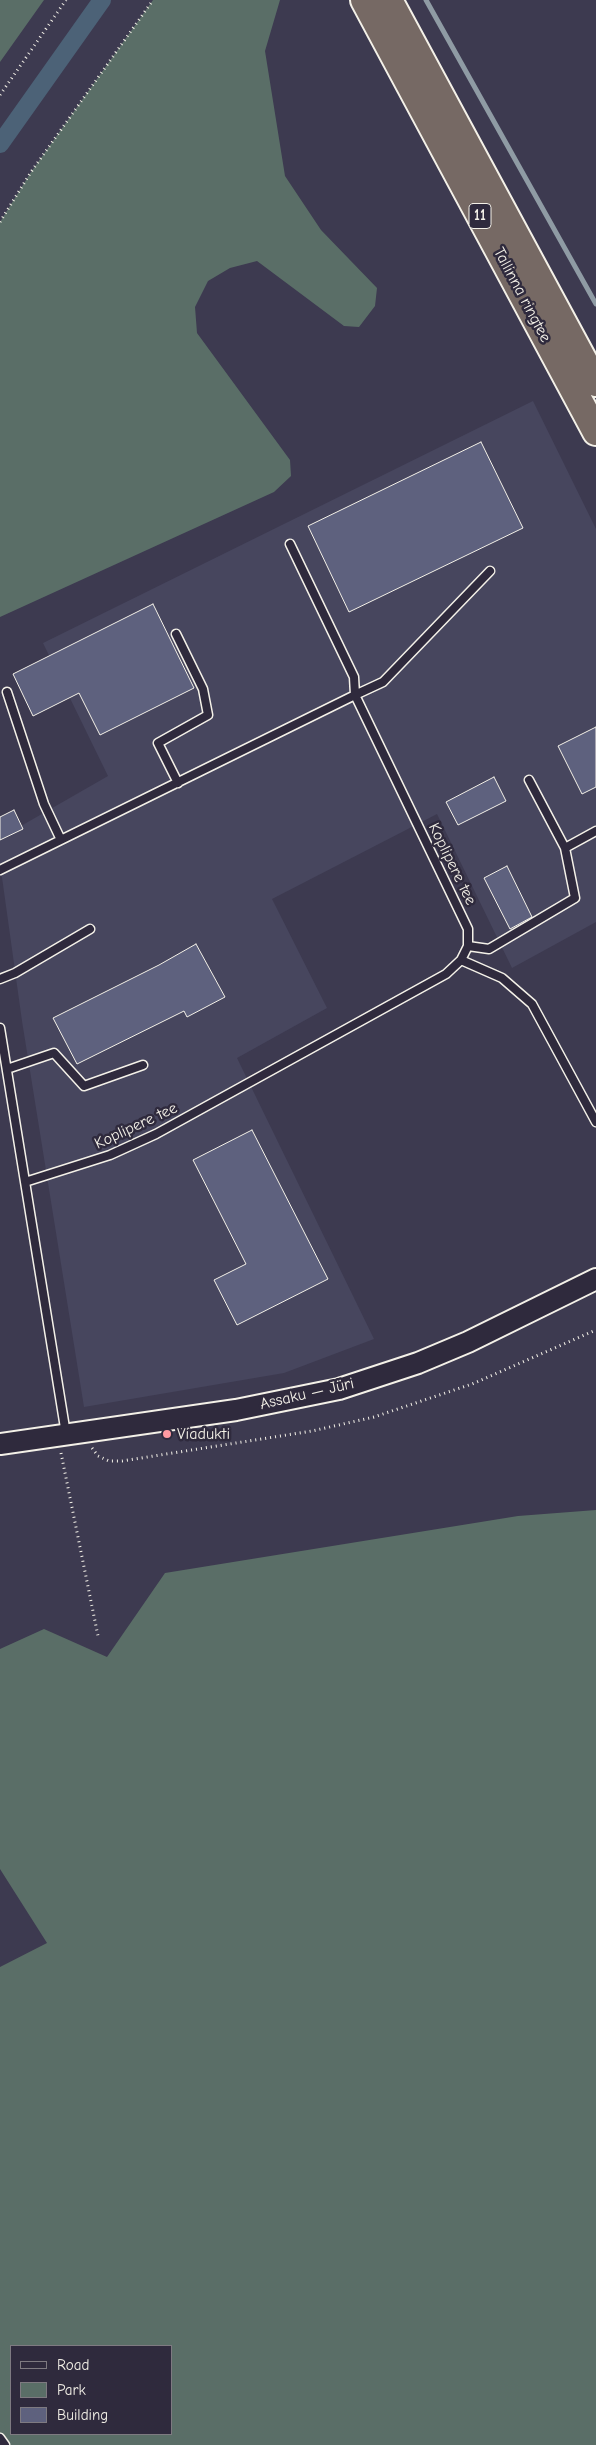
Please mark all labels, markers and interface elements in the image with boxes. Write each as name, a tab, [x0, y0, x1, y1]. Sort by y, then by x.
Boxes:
road number: 11	[469, 204, 491, 228]
street label: Tallinna ringtee	[489, 244, 555, 346]
street label: Koplipere tee	[424, 820, 480, 908]
street label: Koplipere tee	[92, 1098, 180, 1154]
street label: Assaku — Jüri	[258, 1374, 356, 1414]
place label: Viadukti	[177, 1424, 230, 1444]
marker: Viadukti	[161, 1428, 173, 1440]
legend	[10, 2345, 172, 2435]
text: Road	[57, 2356, 89, 2374]
text: Park	[57, 2381, 86, 2399]
text: Building	[57, 2406, 108, 2424]

